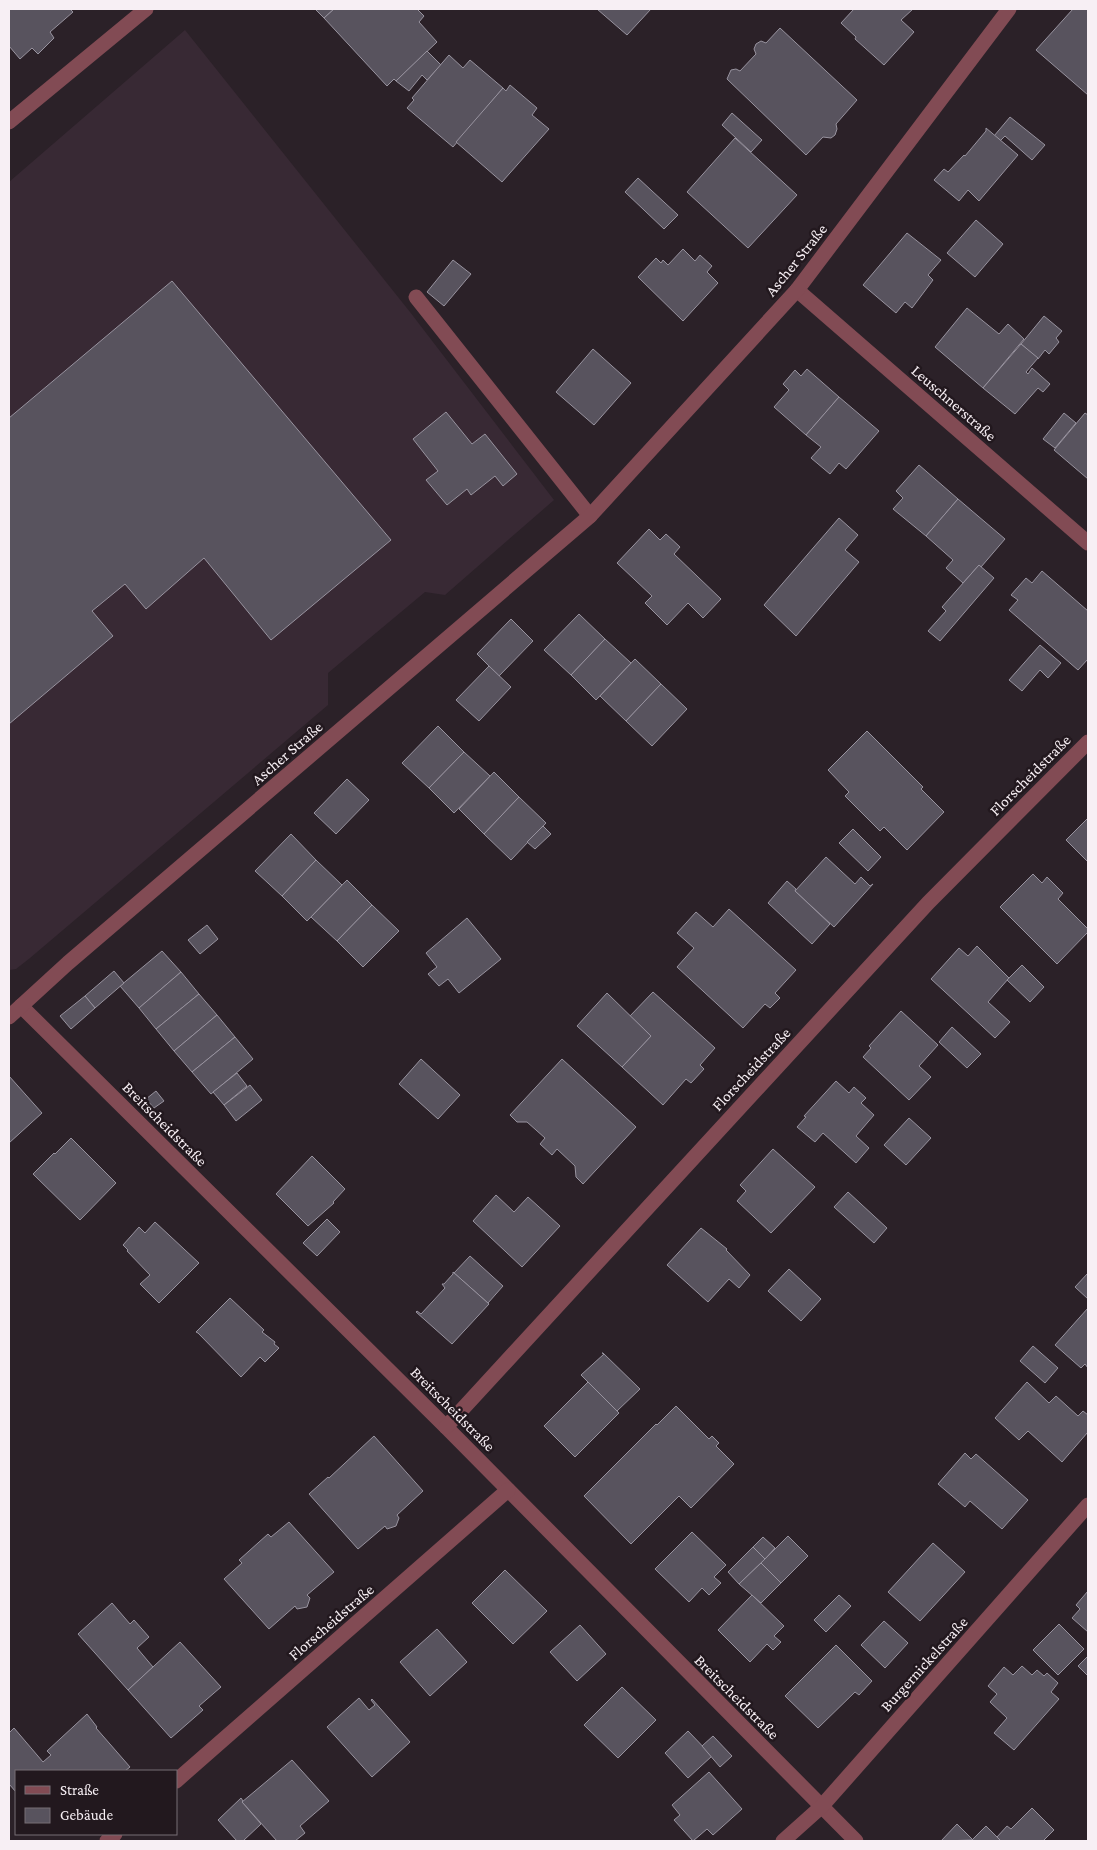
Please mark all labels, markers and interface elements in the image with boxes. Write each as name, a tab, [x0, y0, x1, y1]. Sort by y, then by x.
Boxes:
street label: Ascher Straße	[762, 221, 830, 299]
street label: Leuschnerstraße	[908, 362, 1000, 444]
street label: Ascher Straße	[248, 718, 326, 788]
street label: Florscheidstraße	[986, 731, 1074, 819]
street label: Florscheidstraße	[708, 1024, 794, 1114]
street label: Breitscheidstraße	[119, 1078, 211, 1170]
street label: Breitscheidstraße	[407, 1363, 499, 1455]
street label: Florscheidstraße	[285, 1580, 377, 1664]
street label: Burgernickelstraße	[877, 1613, 972, 1715]
street label: Breitscheidstraße	[691, 1651, 783, 1743]
legend	[15, 1770, 178, 1835]
text: Straße	[60, 1782, 99, 1798]
text: Gebäude	[60, 1807, 114, 1823]

